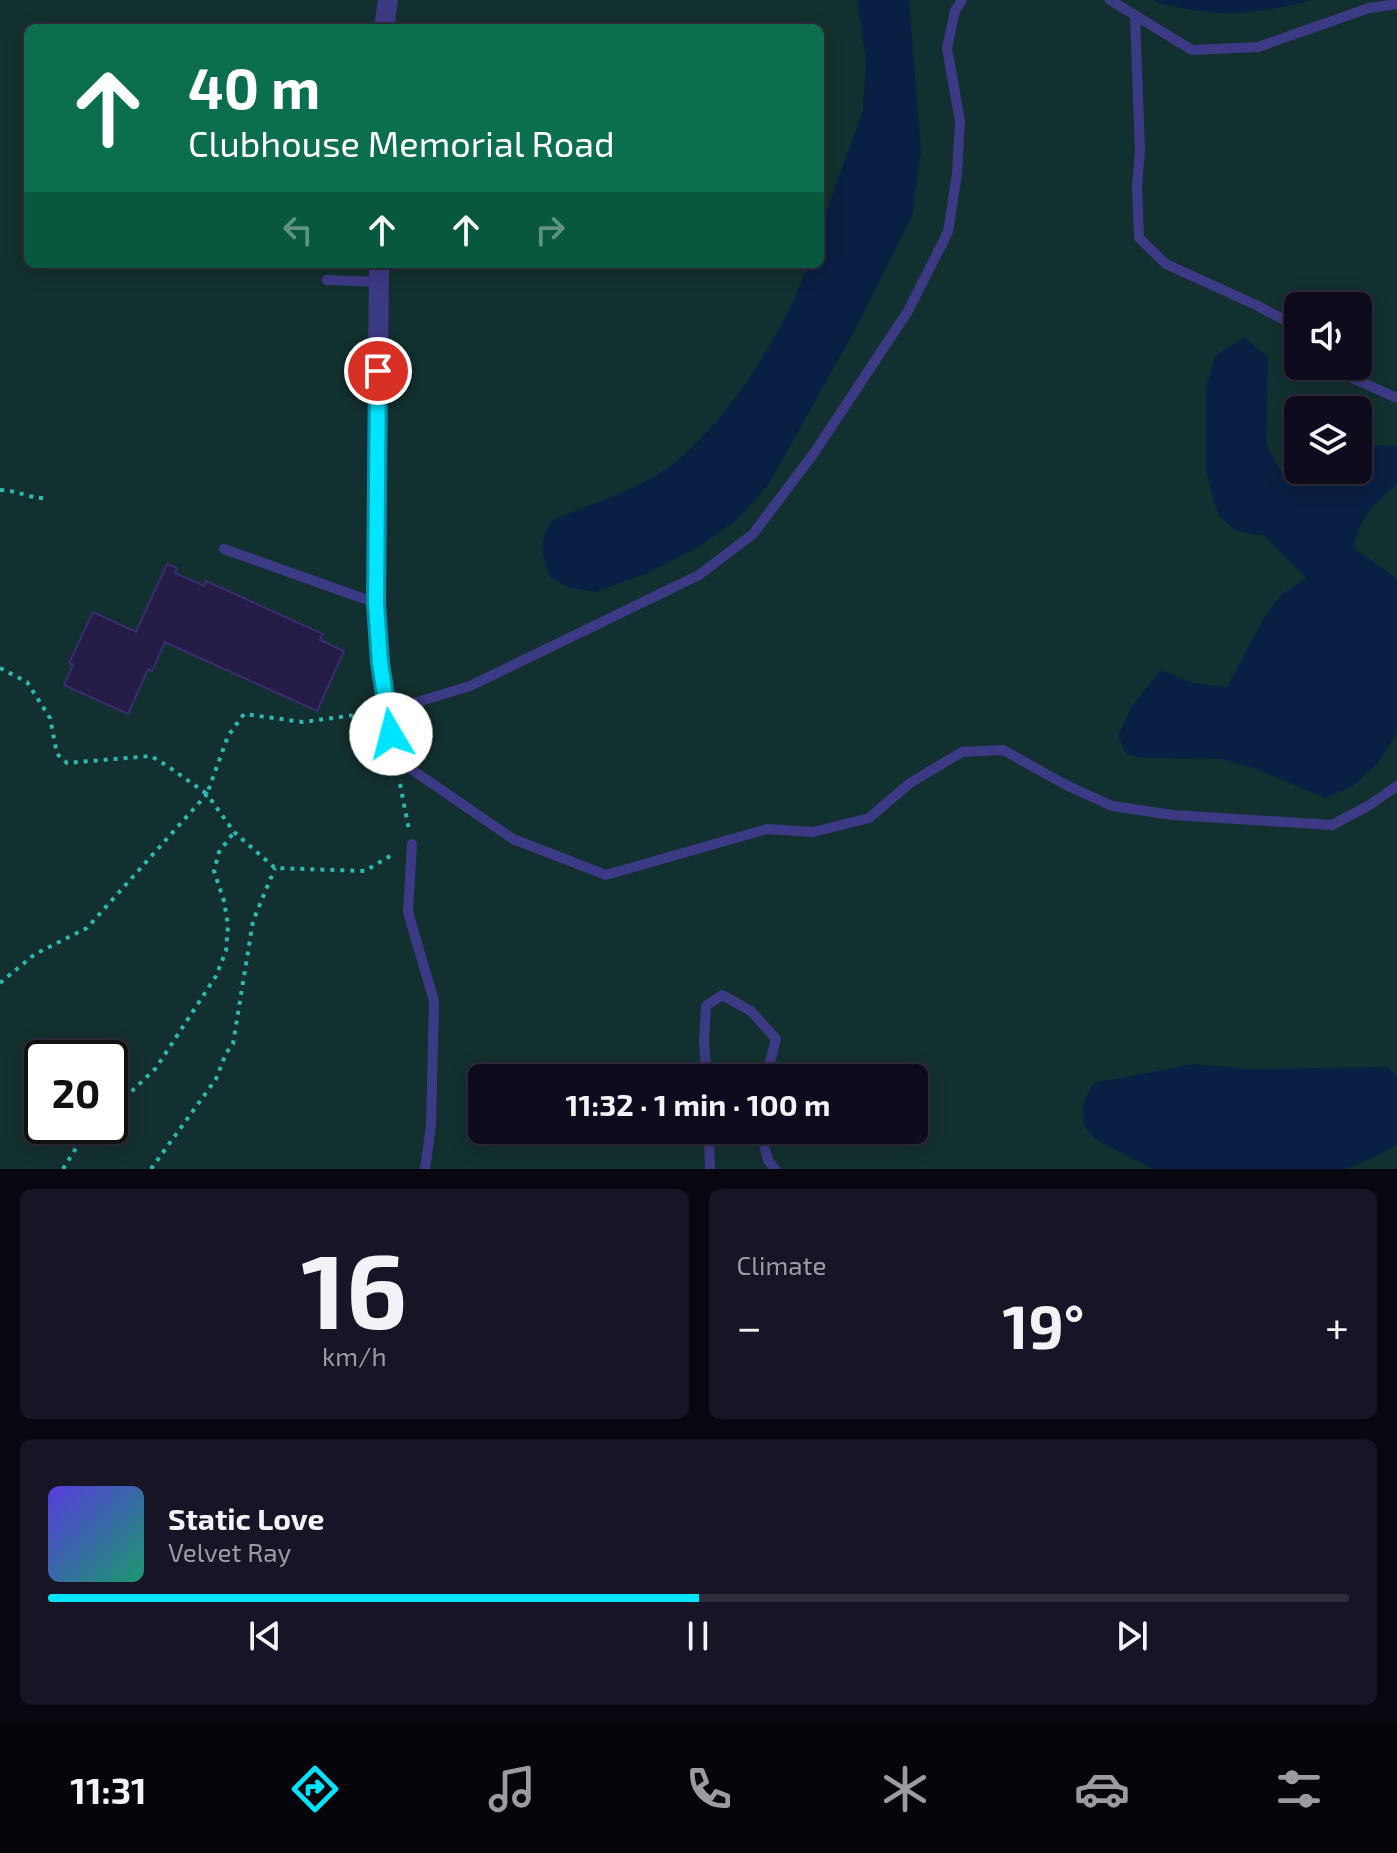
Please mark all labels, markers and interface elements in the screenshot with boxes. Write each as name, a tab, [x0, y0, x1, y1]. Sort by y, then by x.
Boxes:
text: 40 m	[188, 53, 320, 120]
icon: ahead	[56, 56, 160, 160]
text: Clubhouse Memorial Road	[188, 121, 615, 164]
icon: left	[276, 208, 320, 252]
icon: ahead	[360, 208, 404, 252]
icon: ahead	[444, 208, 488, 252]
icon: right	[528, 208, 572, 252]
map controls	[1284, 292, 1372, 484]
button: sound	[1284, 292, 1372, 380]
pin	[344, 337, 412, 405]
icon: arrive	[356, 349, 400, 393]
button: layers	[1284, 396, 1372, 484]
position arrow	[349, 692, 433, 776]
speed limit sign: 20	[24, 1040, 128, 1144]
text: 11:32 · 1 min · 100 m	[566, 1086, 830, 1122]
text: 16	[301, 1225, 407, 1350]
text: Climate	[737, 1249, 826, 1280]
text: 19°	[1003, 1289, 1084, 1361]
text: −	[737, 1299, 762, 1352]
text: +	[1325, 1299, 1349, 1352]
text: km/h	[322, 1340, 387, 1371]
text: Static Love	[168, 1500, 324, 1536]
text: Velvet Ray	[168, 1536, 291, 1567]
icon: previous	[243, 1614, 287, 1658]
icon: pause	[676, 1614, 720, 1658]
icon: next	[1110, 1614, 1154, 1658]
icon: directions	[287, 1761, 343, 1817]
icon: music	[484, 1761, 540, 1817]
icon: phone	[681, 1761, 737, 1817]
icon: climate	[877, 1761, 933, 1817]
icon: car	[1074, 1761, 1130, 1817]
icon: filters	[1271, 1761, 1327, 1817]
text: 11:31	[70, 1768, 147, 1811]

